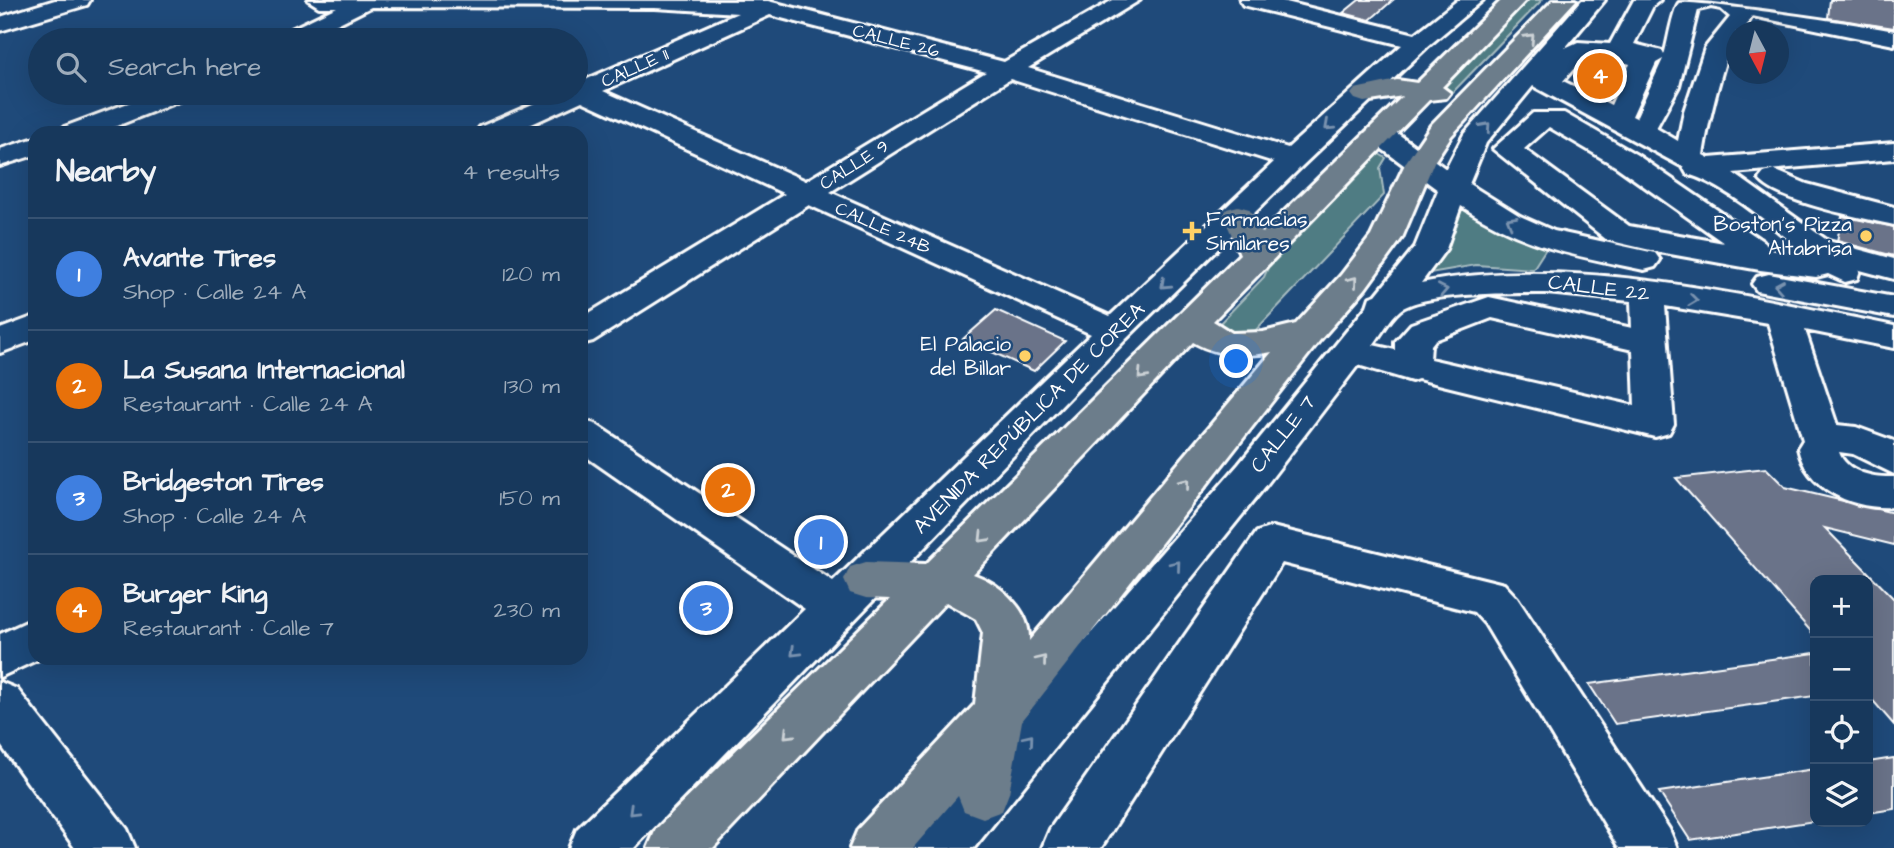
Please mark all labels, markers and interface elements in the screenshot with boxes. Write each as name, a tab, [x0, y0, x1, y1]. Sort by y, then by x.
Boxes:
street label: CALLE 26	[850, 18, 942, 64]
north arrow	[1726, 21, 1789, 84]
search box	[28, 28, 588, 105]
one-way arrow	[1521, 33, 1534, 46]
street label: CALLE 11	[597, 42, 673, 94]
icon: search	[52, 48, 90, 86]
text: Search here	[108, 49, 261, 85]
pin: 4	[1577, 50, 1623, 102]
one-way arrow	[1324, 118, 1337, 130]
one-way arrow	[1478, 122, 1490, 135]
street label: CALLE 9	[815, 134, 893, 196]
text: Nearby	[56, 151, 156, 193]
text: 4 results	[462, 156, 560, 188]
street label: CALLE 24B	[831, 196, 935, 260]
place label: Farmacias Similares	[1206, 205, 1308, 258]
place label: Boston's Pizza Altabrisa	[1714, 210, 1852, 263]
one-way arrow	[1506, 217, 1519, 230]
marker: Farmacias Similares	[1184, 223, 1200, 239]
marker: Boston's Pizza Altabrisa	[1858, 228, 1874, 244]
text: Avante Tires	[123, 240, 276, 276]
text: 1	[78, 258, 80, 290]
text: 120 m	[502, 258, 560, 290]
street label: CALLE 22	[1546, 267, 1652, 309]
one-way arrow	[1160, 275, 1173, 288]
text: Shop · Calle 24 A	[123, 276, 306, 308]
one-way arrow	[1345, 277, 1357, 290]
one-way arrow	[1773, 279, 1785, 294]
one-way arrow	[1437, 283, 1449, 298]
one-way arrow	[1687, 292, 1699, 307]
street label: AVENIDA REPÚBLICA DE COREA	[907, 295, 1152, 540]
place label: El Palacio del Billar	[921, 330, 1011, 383]
your location	[1219, 344, 1253, 378]
marker: El Palacio del Billar	[1017, 348, 1033, 364]
text: La Susana Internacional	[123, 352, 405, 388]
one-way arrow	[1137, 367, 1150, 380]
text: 2	[72, 370, 86, 402]
text: 130 m	[504, 370, 560, 402]
text: Restaurant · Calle 24 A	[123, 388, 373, 420]
street label: CALLE 7	[1244, 389, 1323, 479]
text: Bridgeston Tires	[123, 464, 324, 500]
pin: 2	[705, 464, 751, 516]
one-way arrow	[1177, 479, 1190, 491]
text: 3	[73, 482, 85, 514]
text: 150 m	[499, 482, 560, 514]
text: Shop · Calle 24 A	[123, 500, 306, 532]
pin: 1	[798, 516, 844, 568]
one-way arrow	[978, 530, 991, 543]
one-way arrow	[1168, 560, 1180, 573]
map controls	[1810, 575, 1873, 827]
button: +	[1810, 575, 1873, 638]
text: Burger King	[123, 576, 267, 612]
pin: 3	[683, 582, 729, 634]
text: 4	[71, 594, 87, 626]
text: 230 m	[494, 594, 560, 626]
text: Restaurant · Calle 7	[123, 612, 334, 644]
button: −	[1810, 638, 1873, 701]
one-way arrow	[791, 643, 804, 656]
one-way arrow	[1034, 656, 1046, 669]
button: locate	[1810, 701, 1873, 764]
one-way arrow	[784, 726, 796, 738]
one-way arrow	[1021, 734, 1033, 747]
button: layers	[1810, 764, 1873, 827]
one-way arrow	[629, 803, 641, 815]

